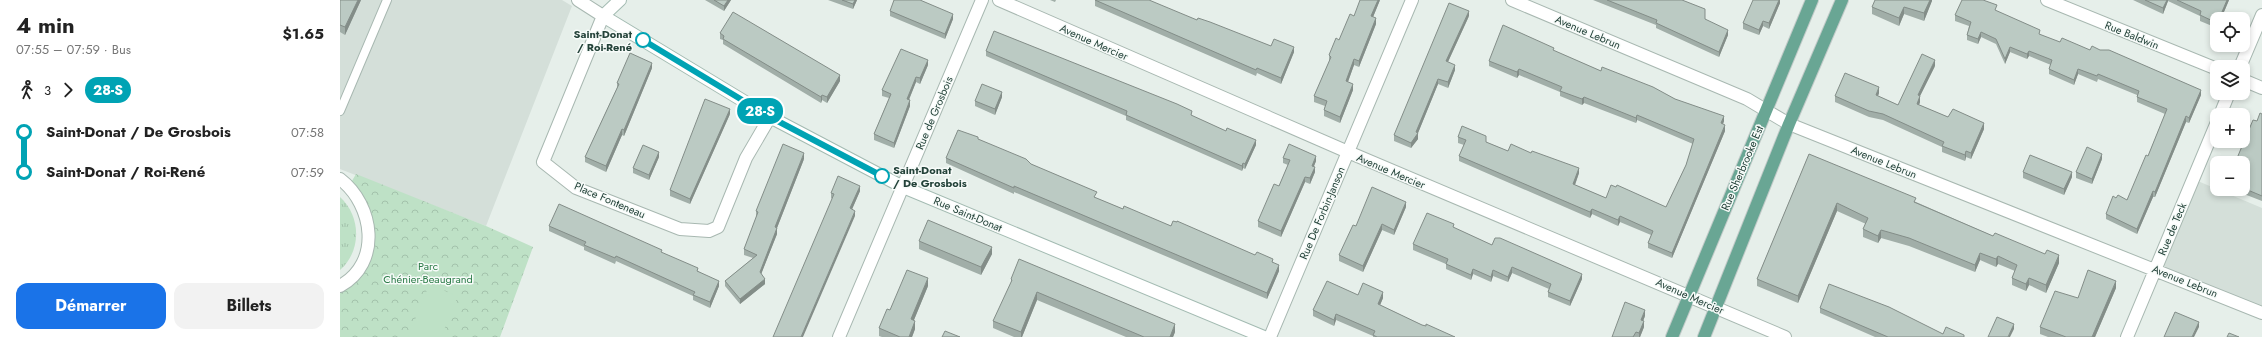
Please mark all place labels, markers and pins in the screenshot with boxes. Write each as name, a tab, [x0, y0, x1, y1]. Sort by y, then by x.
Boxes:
place label: Saint-Donat / Roi-René	[574, 26, 632, 55]
marker: Saint-Donat / Roi-René	[635, 32, 651, 48]
place label: Saint-Donat / De Grosbois	[893, 162, 967, 191]
marker: Saint-Donat / De Grosbois	[874, 168, 890, 184]

